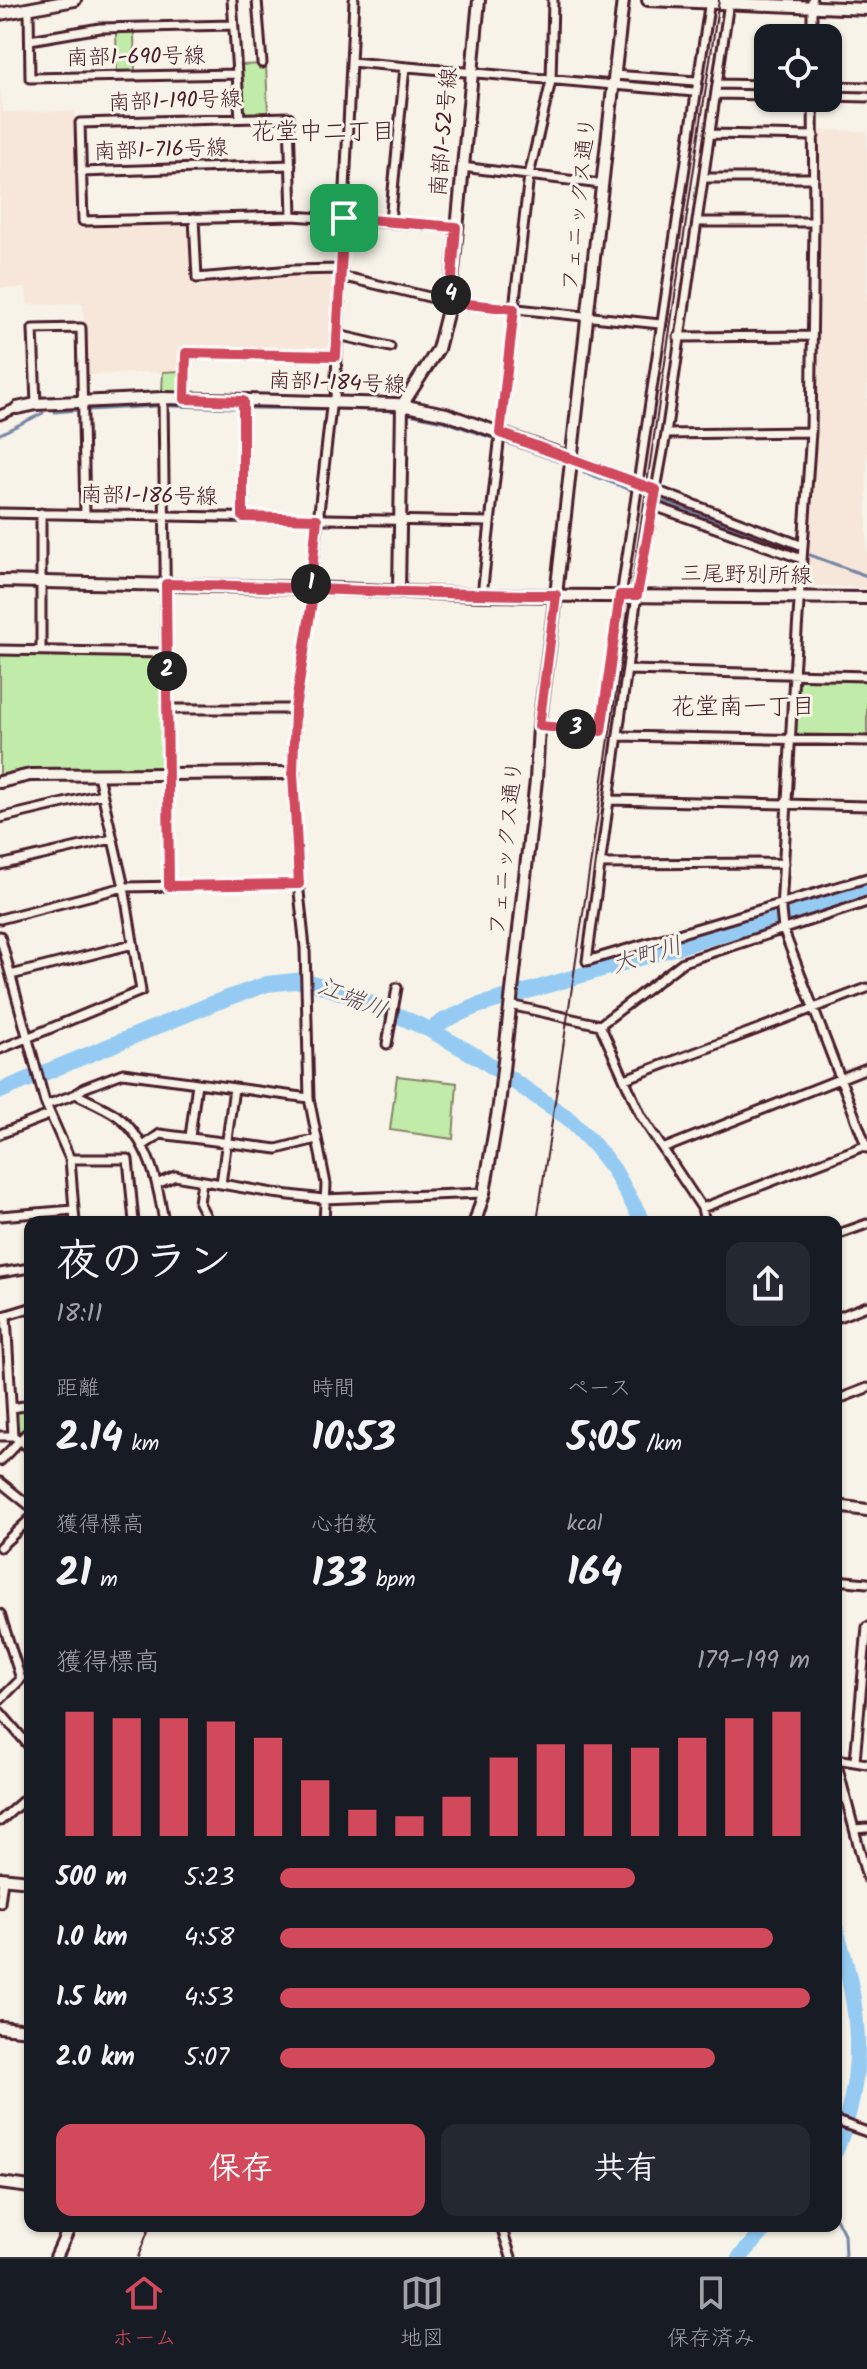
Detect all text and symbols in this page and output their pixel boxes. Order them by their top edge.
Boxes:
map controls [754,24,842,112]
button: locate [754,24,842,112]
street label: 南部1-690号線 [66,39,206,77]
street label: 南部1-52号線 [422,66,468,198]
street label: 南部1-190号線 [108,82,242,122]
district label: 花堂中二丁目 [251,113,395,152]
street label: フェニックス通り [553,115,607,293]
street label: 南部1-716号線 [93,131,229,171]
pin [310,184,378,252]
icon: arrive [322,196,366,240]
pin: 4 [431,275,471,315]
text: 4 [445,277,457,312]
street label: 南部1-184号線 [268,364,406,404]
street label: 南部1-186号線 [80,478,218,516]
street label: 三尾野別所線 [680,557,812,595]
pin: 1 [291,564,331,604]
text: 1 [308,566,314,601]
pin: 2 [147,651,187,691]
text: 2 [161,653,173,688]
district label: 花堂南一丁目 [671,688,815,727]
pin: 3 [556,709,596,749]
text: 3 [570,711,582,746]
street label: フェニックス通り [480,759,534,937]
water label: 大町川 [607,927,687,985]
water label: 江端川 [311,967,393,1031]
text: 夜のラン [56,1228,232,1298]
button: share [726,1242,810,1326]
text: 18:11 [56,1293,103,1335]
text: 距離 [56,1372,100,1407]
text: 時間 [311,1372,355,1407]
text: ペース [567,1372,631,1407]
text: 2.14 [56,1407,123,1471]
text: 10:53 [311,1407,396,1471]
text: 5:05 [567,1407,638,1471]
text: km [123,1427,159,1462]
text: /km [638,1427,682,1462]
text: kcal [567,1507,602,1542]
text: 獲得標高 [56,1508,144,1543]
text: 心拍数 [311,1508,377,1543]
text: 164 [567,1542,622,1606]
text: 21 [56,1543,91,1607]
text: 133 [311,1543,367,1607]
text: m [91,1563,118,1598]
text: bpm [367,1563,416,1598]
text: 179–199 m [697,1640,810,1682]
text: 獲得標高 [56,1642,160,1684]
text: 500 m [56,1857,127,1899]
text: 5:23 [184,1857,234,1899]
text: 1.0 km [56,1917,127,1959]
text: 4:58 [184,1917,234,1959]
text: 1.5 km [56,1977,127,2019]
text: 4:53 [184,1977,234,2019]
text: 2.0 km [56,2037,135,2079]
text: 5:07 [184,2037,229,2079]
button: 保存 [56,2124,425,2216]
button: 共有 [441,2124,810,2216]
tab: ホーム [112,2271,177,2357]
tab: 地図 [400,2271,444,2357]
tab: 保存済み [667,2271,755,2357]

